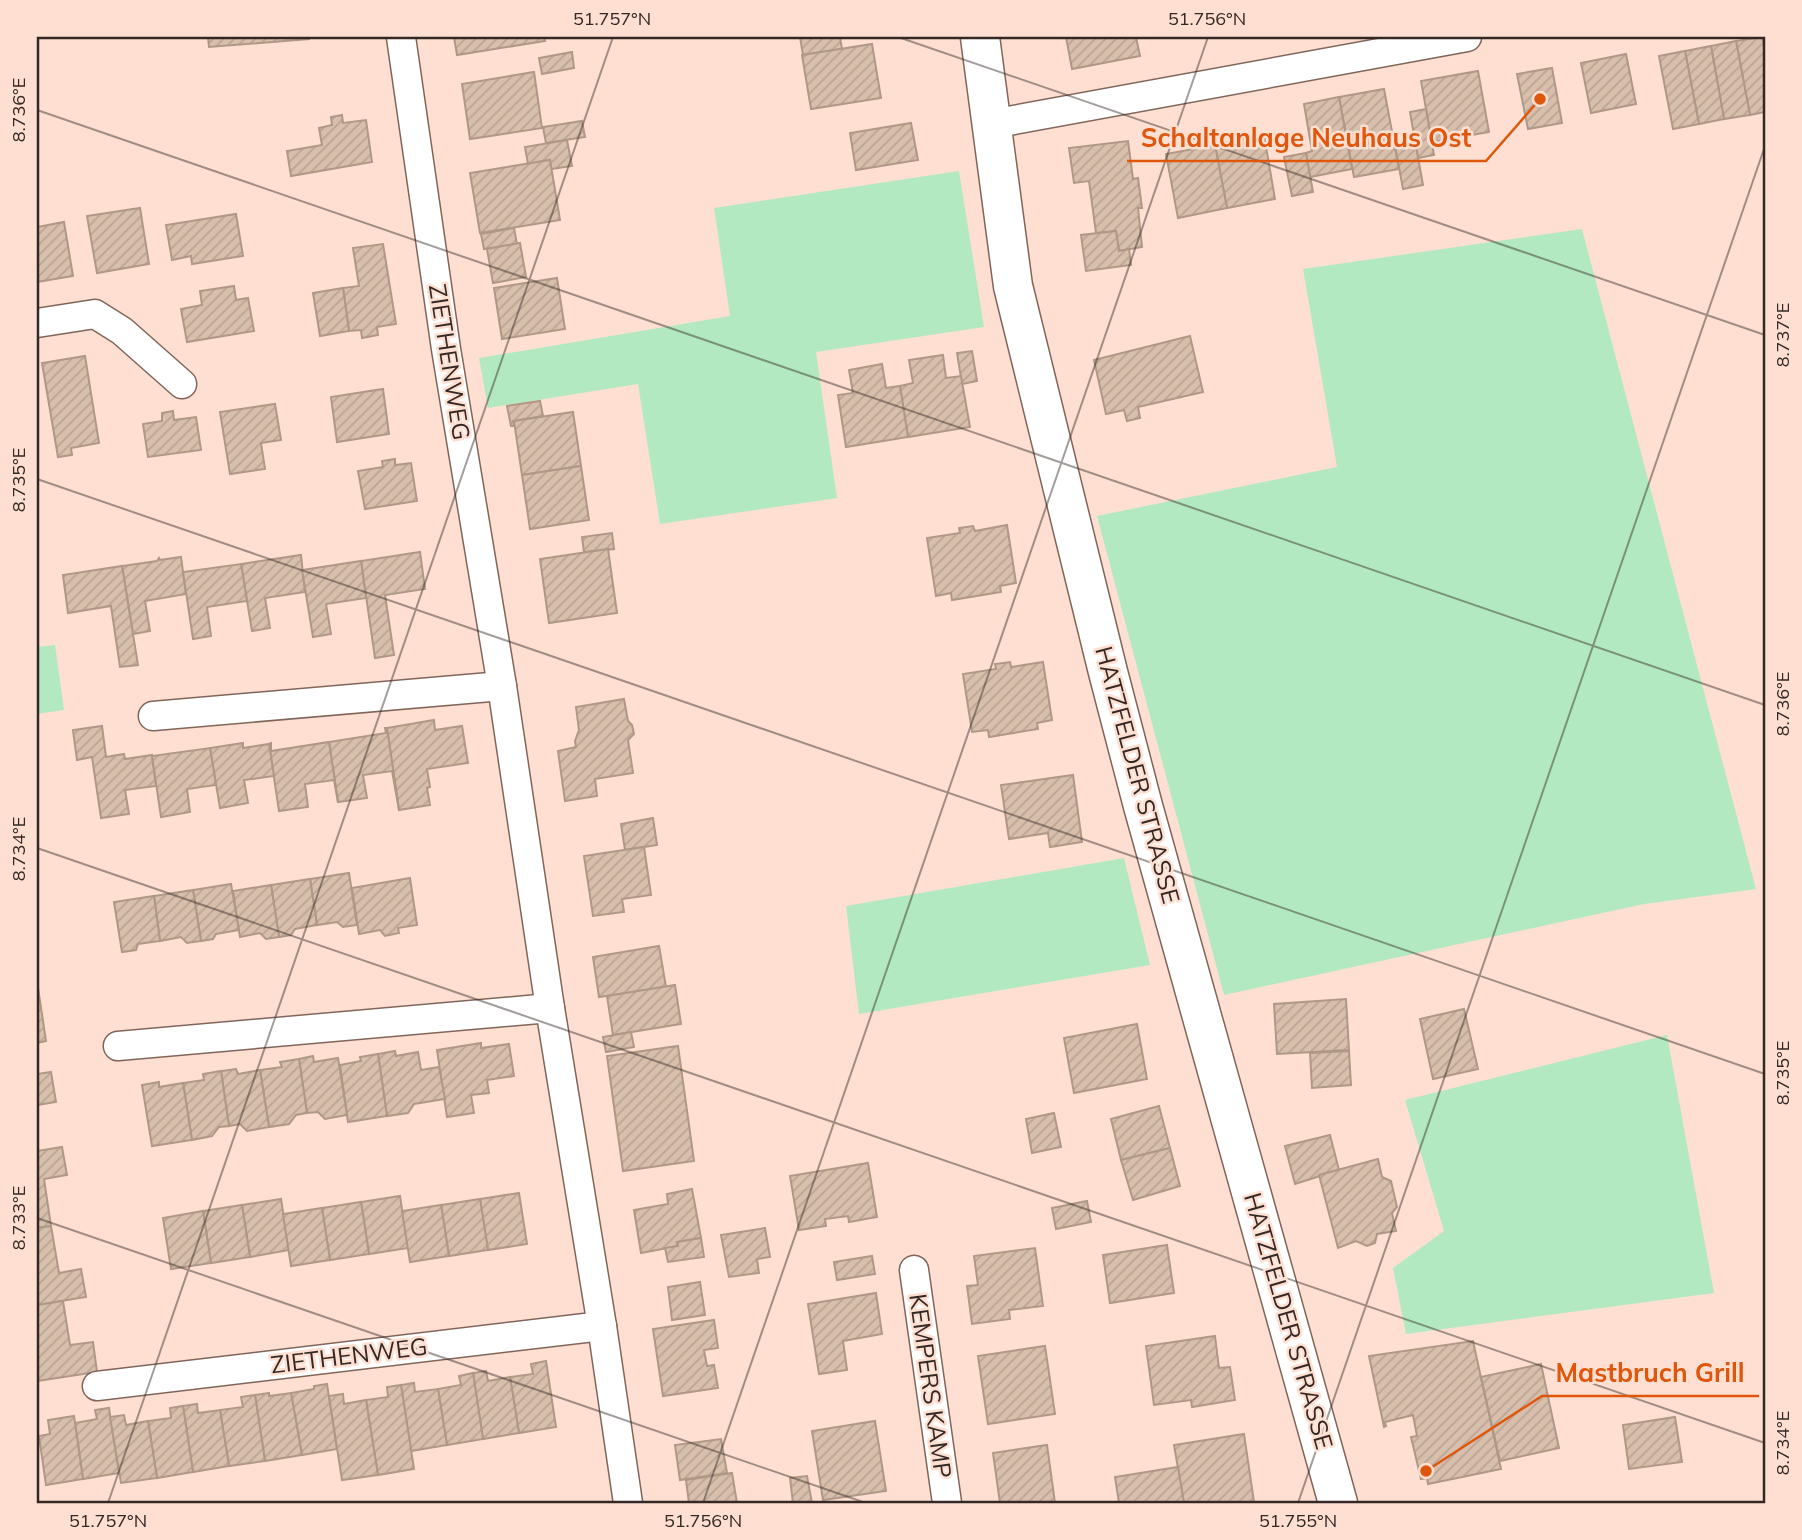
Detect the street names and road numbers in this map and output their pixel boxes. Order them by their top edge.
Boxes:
street label: ZIETHENWEG [423,282,477,442]
street label: HATZFELDER STRASSE [1089,643,1187,907]
street label: HATZFELDER STRASSE [1238,1189,1340,1452]
street label: KEMPERS KAMP [903,1292,959,1480]
street label: ZIETHENWEG [269,1331,429,1379]

